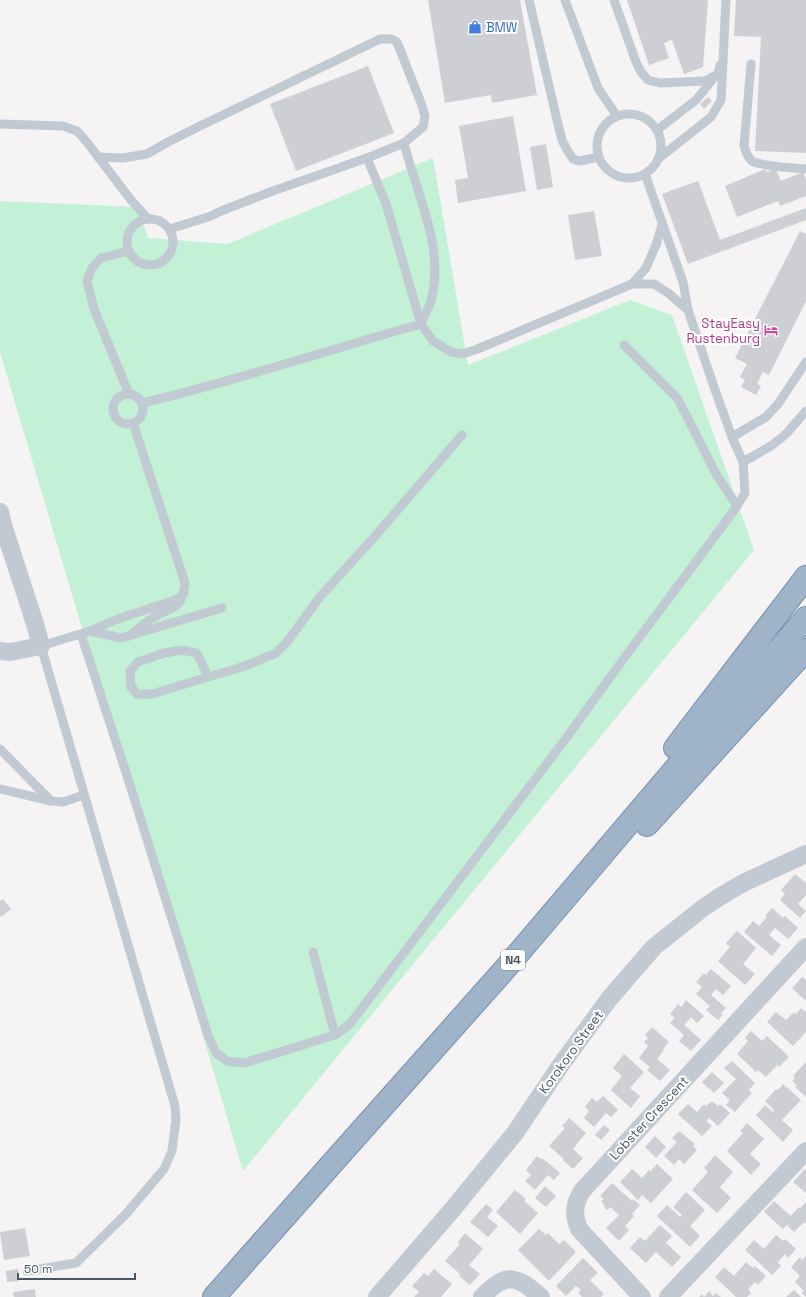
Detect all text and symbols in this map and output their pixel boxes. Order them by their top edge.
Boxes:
shop icon: BMW [467,19,483,35]
place label: BMW [486,19,517,36]
place label: StayEasy Rustenburg [686,315,760,347]
hotel icon: StayEasy Rustenburg [763,322,779,338]
road number: N4 [501,950,525,970]
street label: Korokoro Street [535,1007,607,1097]
street label: Lobster Crescent [606,1072,692,1164]
scale bar [18,1255,135,1281]
text: 50 m [24,1261,52,1277]

